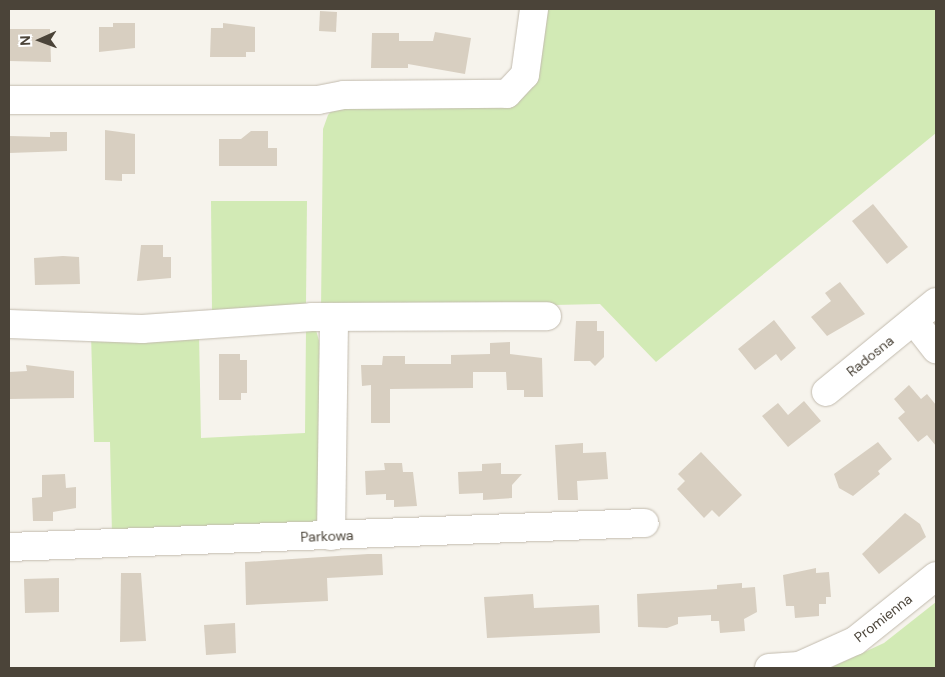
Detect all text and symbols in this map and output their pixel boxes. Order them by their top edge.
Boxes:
north arrow [15,15,65,65]
text: N [16,35,34,46]
street label: Radosna [843,332,897,380]
street label: Parkowa [300,527,354,545]
street label: Promienna [851,590,915,646]

